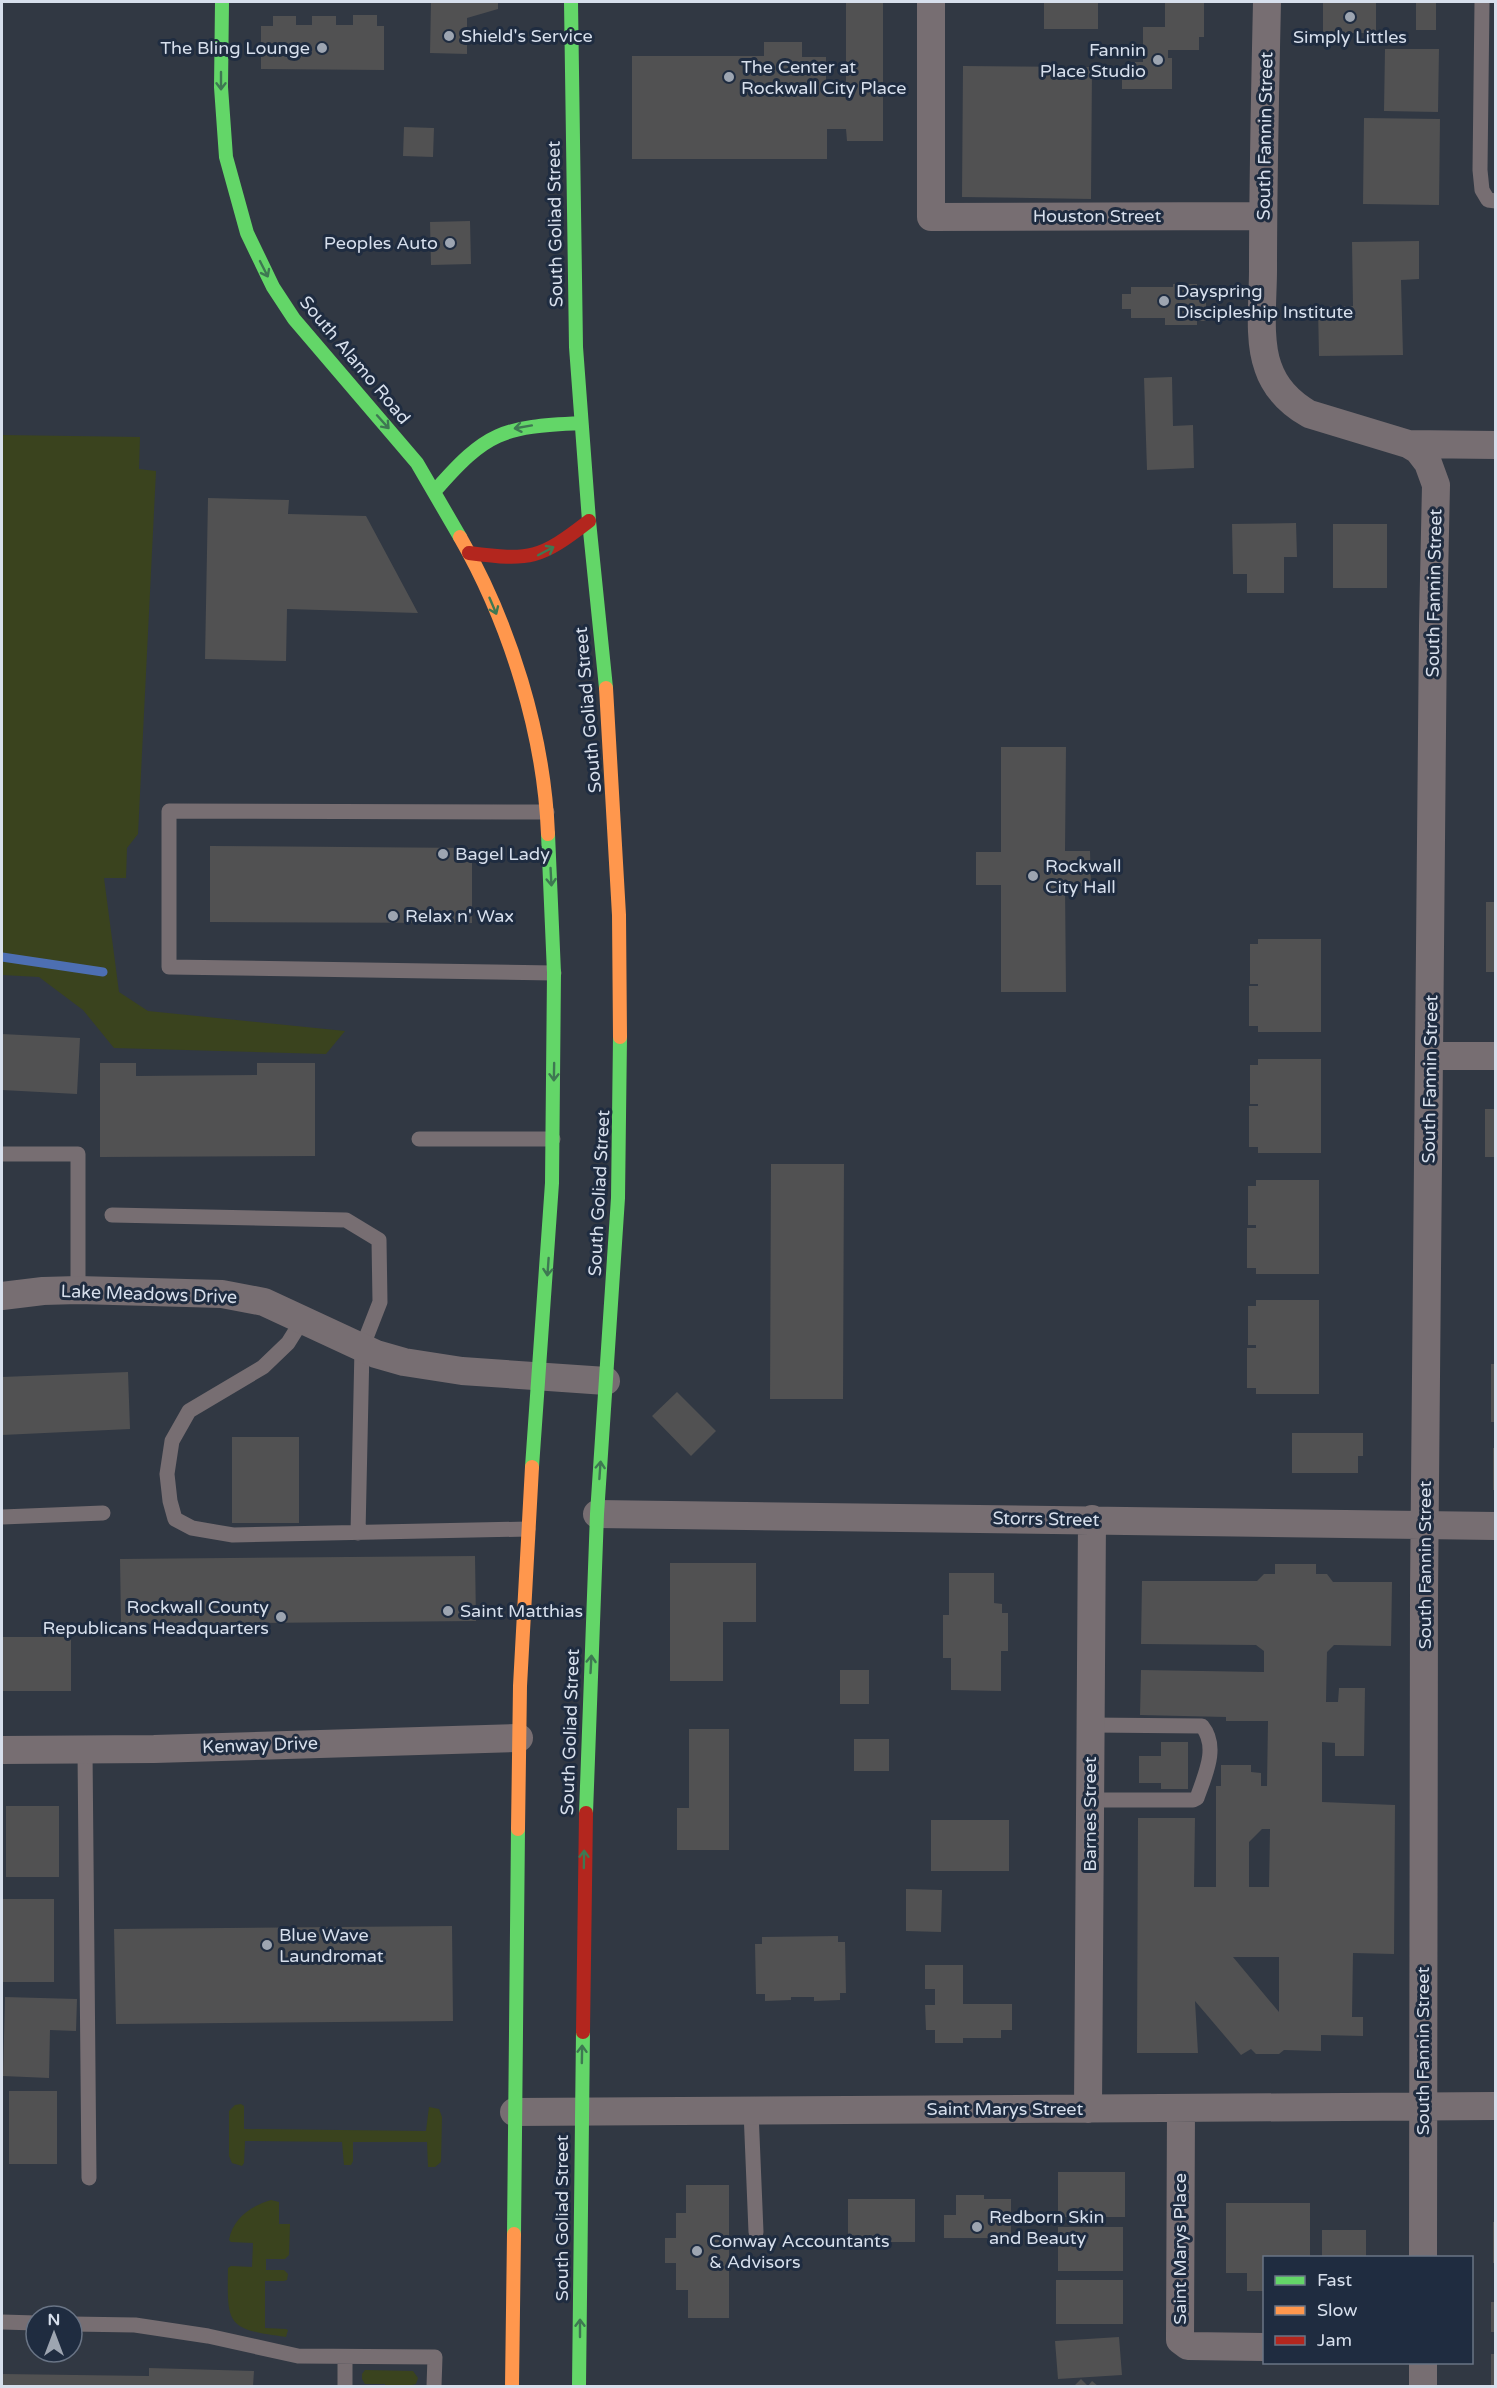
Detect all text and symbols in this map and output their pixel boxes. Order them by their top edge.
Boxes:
marker: Simply Littles [1343,10,1357,24]
place label: Shield's Service [461,25,593,47]
place label: Simply Littles [1293,26,1407,48]
marker: Shield's Service [442,29,456,43]
place label: The Bling Lounge [160,37,310,59]
place label: Fannin Place Studio [1040,39,1146,82]
marker: The Bling Lounge [315,41,329,55]
street label: South Fannin Street [1253,51,1277,221]
marker: Fannin Place Studio [1151,53,1165,67]
place label: The Center at Rockwall City Place [741,56,907,99]
one-way arrow [215,70,227,90]
marker: The Center at Rockwall City Place [722,70,736,84]
street label: South Goliad Street [543,140,567,308]
street label: Houston Street [1033,205,1161,227]
place label: Peoples Auto [324,232,438,254]
marker: Peoples Auto [443,236,457,250]
one-way arrow [259,260,271,278]
place label: Dayspring Discipleship Institute [1176,280,1353,323]
street label: South Alamo Road [295,291,415,429]
marker: Dayspring Discipleship Institute [1157,294,1171,308]
one-way arrow [376,414,390,429]
one-way arrow [513,422,533,433]
street label: South Fannin Street [1422,508,1446,678]
one-way arrow [537,545,555,556]
one-way arrow [488,596,499,615]
street label: South Goliad Street [570,626,606,794]
place label: Bagel Lady [455,843,550,865]
marker: Bagel Lady [436,847,450,861]
place label: Rockwall City Hall [1045,855,1121,898]
one-way arrow [546,867,557,887]
marker: Rockwall City Hall [1026,869,1040,883]
place label: Relax n' Wax [405,905,514,927]
marker: Relax n' Wax [386,909,400,923]
street label: South Fannin Street [1418,994,1442,1164]
one-way arrow [548,1062,560,1082]
street label: South Goliad Street [584,1109,614,1277]
one-way arrow [542,1257,553,1276]
street label: Lake Meadows Drive [60,1280,238,1308]
one-way arrow [595,1460,606,1480]
street label: South Fannin Street [1414,1481,1436,1649]
street label: Storrs Street [992,1507,1100,1531]
place label: Rockwall County Republicans Headquarters [43,1596,269,1639]
place label: Saint Matthias [460,1600,583,1622]
marker: Saint Matthias [441,1604,455,1618]
marker: Rockwall County Republicans Headquarters [274,1610,288,1624]
street label: South Goliad Street [556,1648,584,1816]
one-way arrow [585,1655,596,1675]
street label: Kenway Drive [202,1732,318,1758]
street label: Barnes Street [1079,1756,1101,1872]
one-way arrow [578,1850,590,1870]
place label: Blue Wave Laundromat [279,1924,384,1967]
marker: Blue Wave Laundromat [260,1938,274,1952]
street label: South Fannin Street [1412,1967,1434,2135]
one-way arrow [576,2045,588,2065]
street label: Saint Marys Street [927,2098,1084,2120]
street label: South Goliad Street [551,2135,573,2301]
street label: Saint Marys Place [1169,2173,1191,2325]
place label: Redborn Skin and Beauty [989,2206,1104,2249]
marker: Redborn Skin and Beauty [970,2220,984,2234]
place label: Conway Accountants & Advisors [709,2230,890,2273]
marker: Conway Accountants & Advisors [690,2244,704,2258]
legend [1263,2256,1473,2364]
text: Fast [1317,2269,1352,2291]
text: Slow [1317,2299,1358,2321]
north arrow [24,2304,84,2364]
text: N [48,2310,60,2330]
one-way arrow [574,2319,585,2339]
text: Jam [1317,2329,1352,2351]

